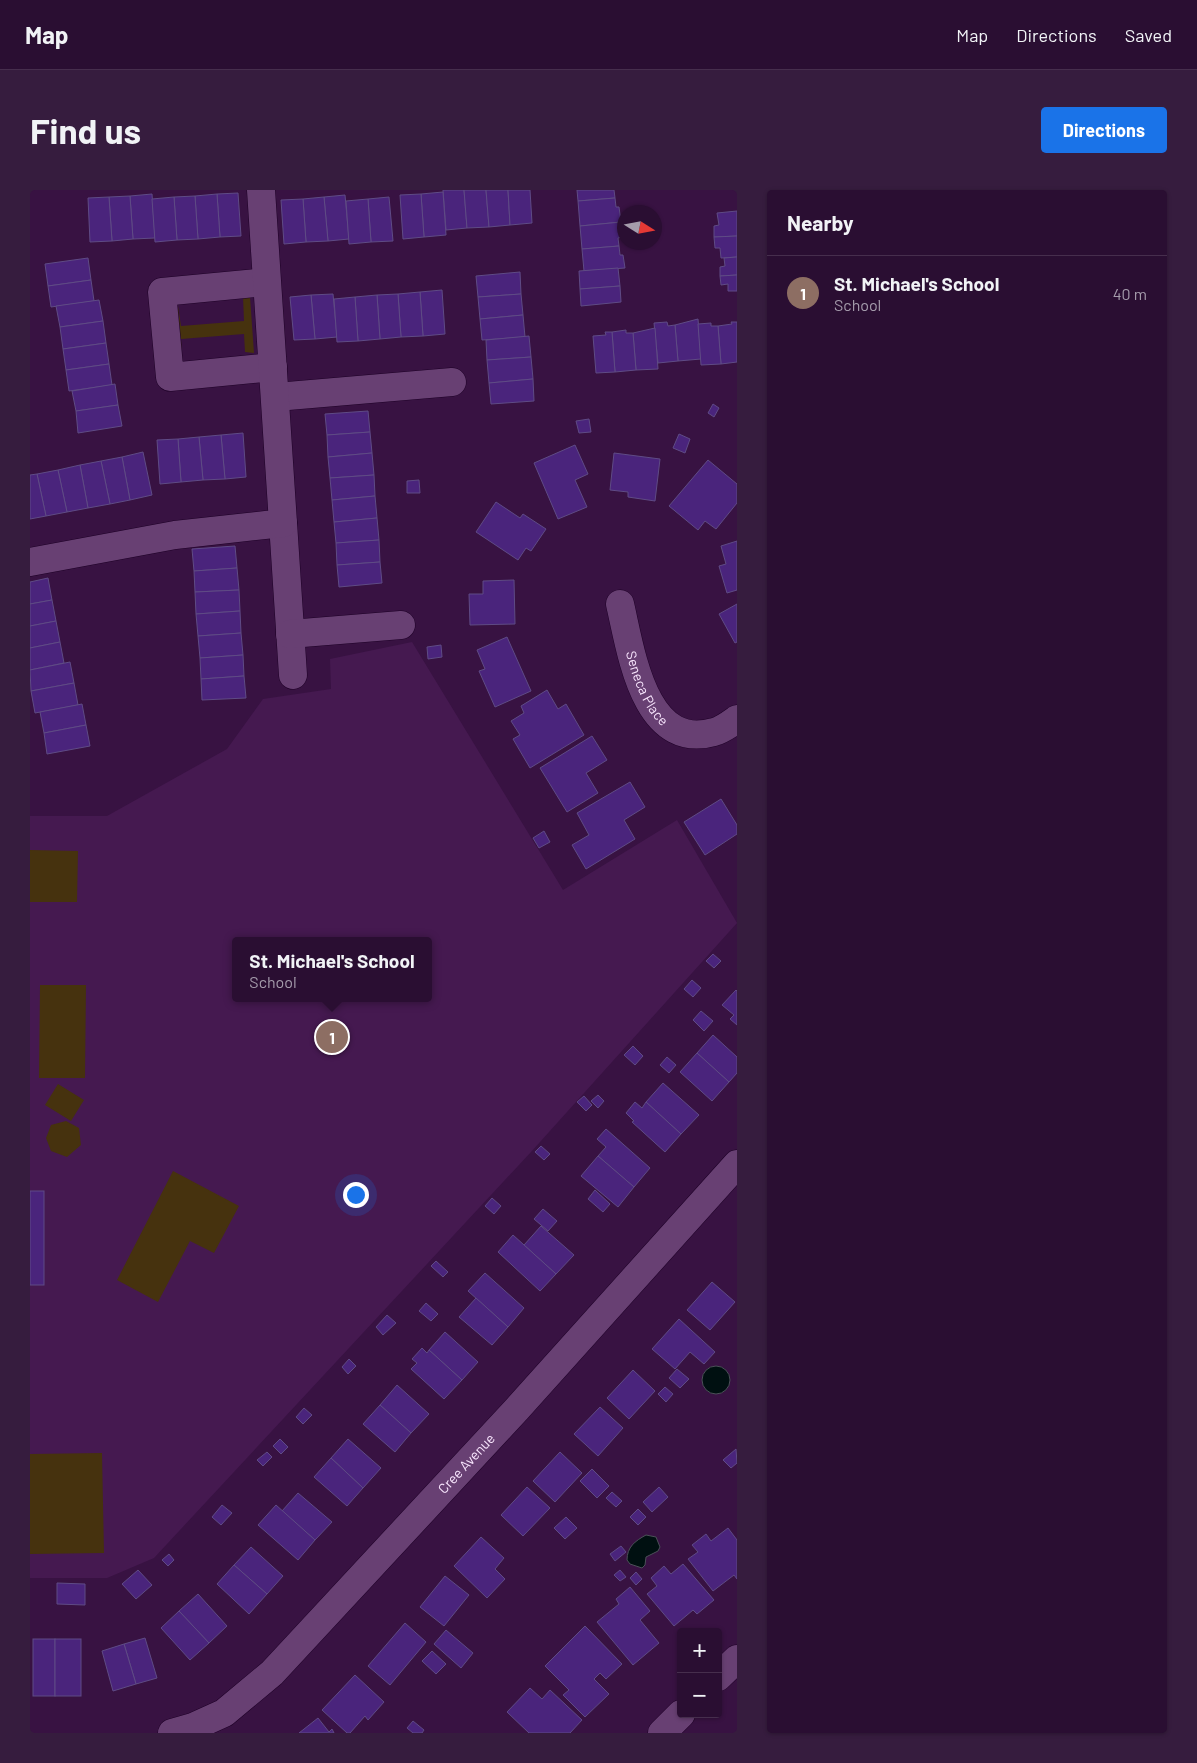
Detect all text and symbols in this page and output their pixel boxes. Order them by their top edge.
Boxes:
text: Map [25,20,68,49]
text: Map [956,24,988,46]
text: Directions [1016,24,1097,46]
text: Saved [1125,24,1172,46]
button: Directions [1041,107,1167,153]
text: Find us [30,109,141,151]
north arrow [617,205,662,250]
text: Nearby [787,210,853,235]
text: St. Michael's School [834,272,999,295]
text: 1 [800,284,806,303]
text: 40 m [1113,284,1147,303]
text: School [834,295,881,314]
street label: Seneca Place [623,649,672,729]
popup [232,937,432,1002]
text: St. Michael's School [249,949,415,972]
text: School [249,972,297,991]
pin: 1 [316,1018,348,1056]
your location [343,1182,369,1208]
street label: Cree Avenue [434,1430,498,1497]
map controls [677,1628,722,1718]
button: + [677,1628,722,1673]
button: − [677,1673,722,1718]

